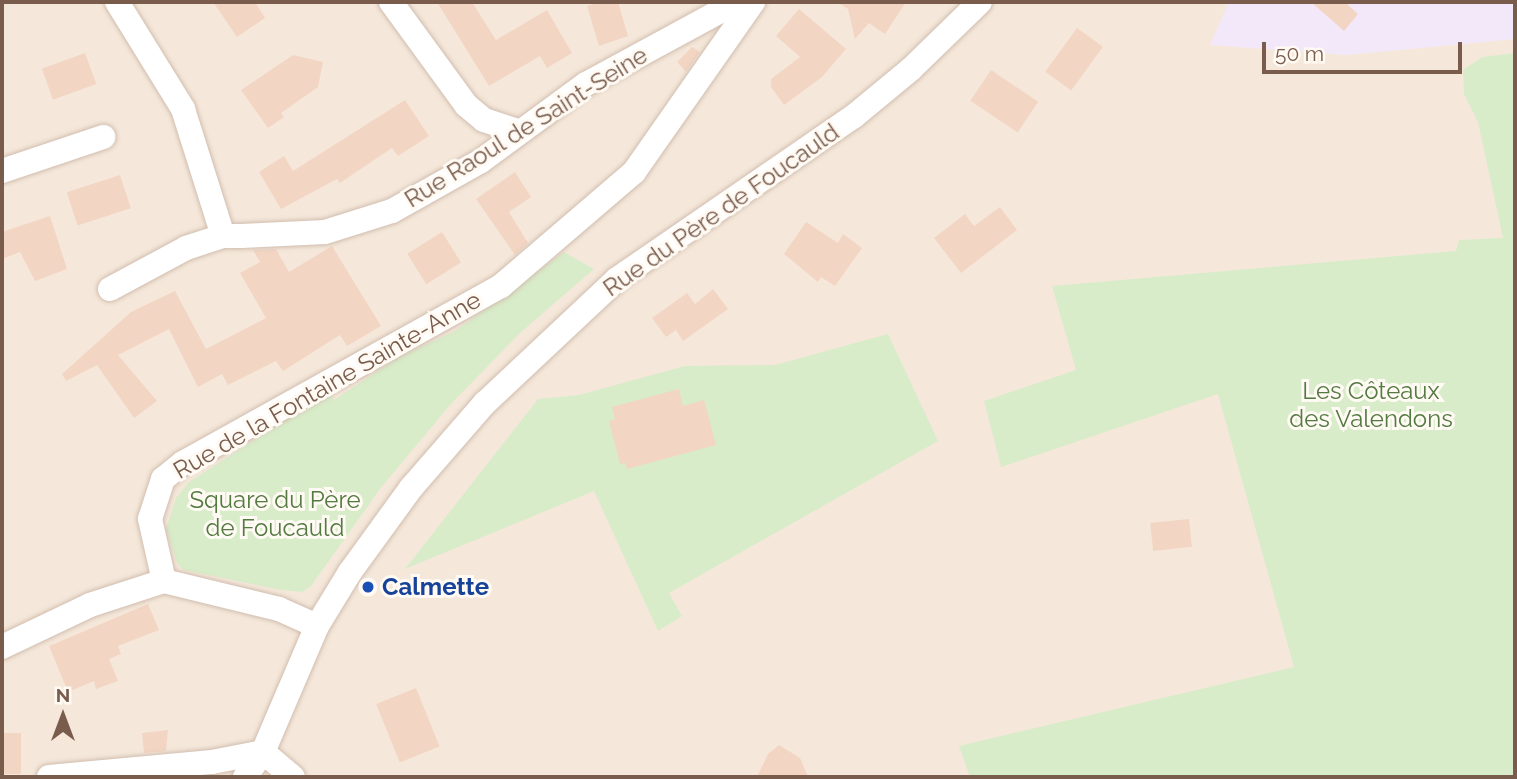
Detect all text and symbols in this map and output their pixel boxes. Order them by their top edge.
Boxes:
scale bar [1265,28,1464,72]
street label: Rue Raoul de Saint-Seine [399,40,653,214]
text: 50 m [1275,41,1324,66]
street label: Rue du Père de Foucauld [598,118,844,302]
street label: Rue de la Fontaine Sainte-Anne [168,285,486,485]
park label: Les Côteaux des Valendons [1289,377,1453,433]
park label: Square du Père de Foucauld [189,486,361,542]
place label: Calmette [382,573,489,601]
marker: Calmette [360,579,376,595]
north arrow [28,681,98,751]
text: N [56,684,70,706]

